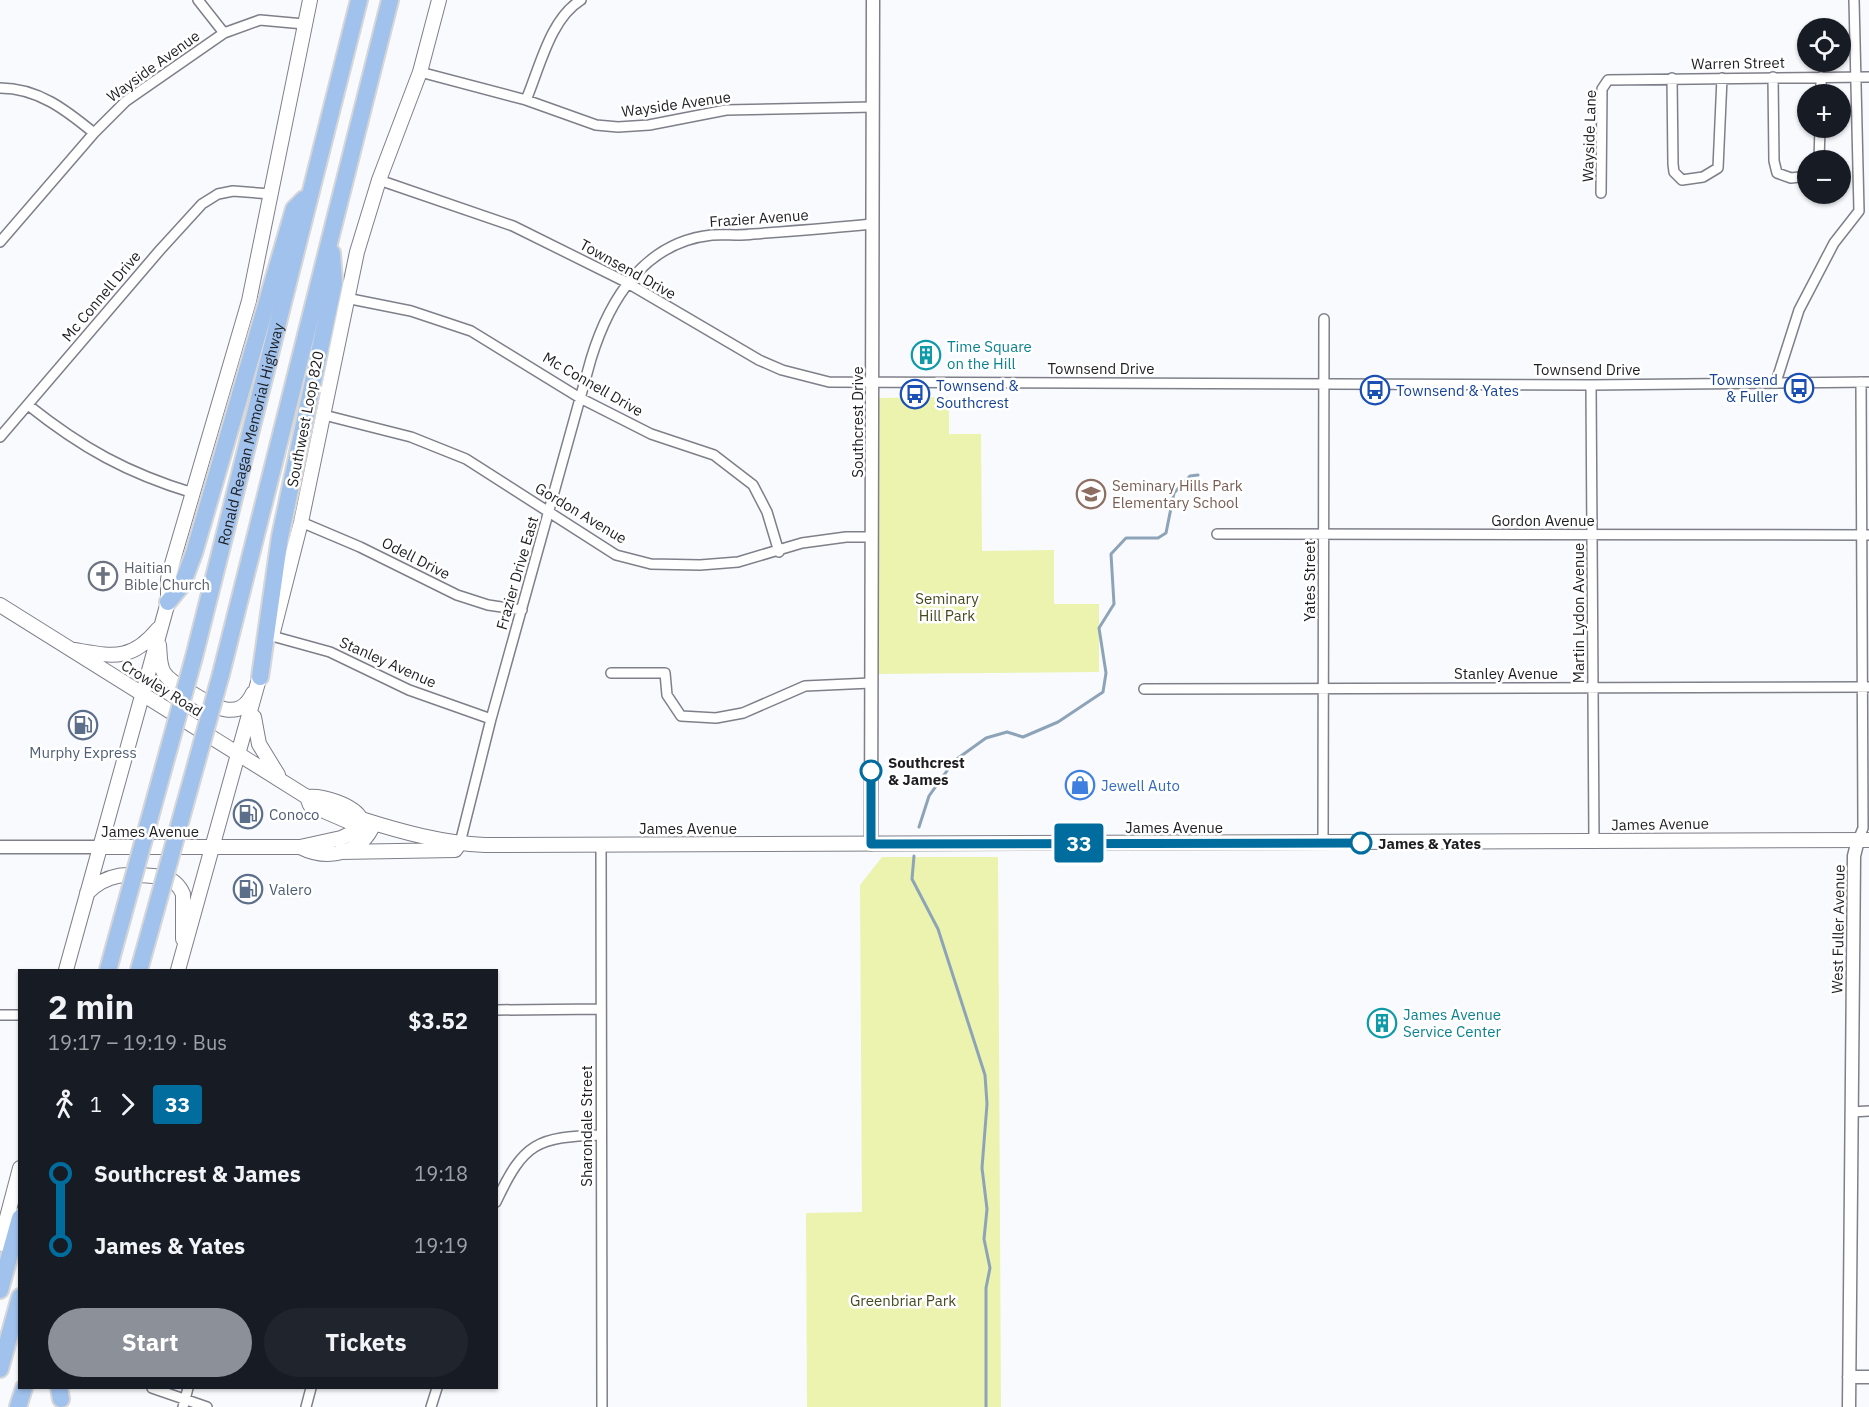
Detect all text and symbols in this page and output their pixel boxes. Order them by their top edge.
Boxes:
map controls [1797,18,1851,204]
button: locate [1797,18,1851,72]
street label: Wayside Avenue [103,26,203,106]
street label: Warren Street [1691,53,1785,73]
button: + [1797,84,1851,138]
street label: Wayside Avenue [620,87,732,121]
street label: Wayside Lane [1578,90,1600,182]
button: − [1797,150,1851,204]
street label: Frazier Avenue [709,205,809,231]
street label: Townsend Drive [577,235,679,303]
street label: Mc Connell Drive [58,247,144,345]
street label: Ronald Reagan Memorial Highway [213,320,287,547]
place label: Time Square on the Hill [947,337,1032,373]
building icon: Time Square on the Hill [910,339,942,371]
street label: Mc Connell Drive [539,348,647,420]
street label: Southwest Loop 820 [282,349,328,489]
street label: Townsend Drive [1047,359,1155,378]
street label: Townsend Drive [1533,360,1641,379]
street label: Southcrest Drive [848,366,867,478]
place label: Townsend & Fuller [1709,370,1778,406]
bus stop icon: Townsend & Fuller [1783,372,1815,404]
bus stop icon: Townsend & Yates [1359,374,1391,406]
place label: Townsend & Southcrest [936,376,1019,412]
bus stop icon: Townsend & Southcrest [899,378,931,410]
place label: Townsend & Yates [1396,381,1519,400]
place label: Seminary Hills Park Elementary School [1112,476,1243,512]
street label: Gordon Avenue [532,478,630,548]
school or university icon: Seminary Hills Park Elementary School [1075,478,1107,510]
street label: Gordon Avenue [1491,511,1595,530]
street label: Frazier Drive East [492,514,542,632]
street label: Odell Drive [379,533,453,583]
street label: Yates Street [1300,540,1319,622]
street label: Martin Lydon Avenue [1569,543,1588,683]
place label: Haitian Bible Church [124,558,210,594]
church icon: Haitian Bible Church [87,560,119,592]
park label: Seminary Hill Park [915,589,979,625]
street label: Stanley Avenue [337,632,439,692]
street label: Crowley Road [118,655,206,721]
street label: Stanley Avenue [1454,664,1558,683]
fuel station icon: Murphy Express [67,709,99,741]
place label: Murphy Express [29,743,137,762]
place label: Southcrest & James [888,753,965,789]
marker: Southcrest & James [860,760,882,782]
shop icon: Jewell Auto [1064,769,1096,801]
place label: Jewell Auto [1101,776,1180,795]
fuel station icon: Conoco [232,798,264,830]
place label: Conoco [269,805,320,824]
street label: James Avenue [1611,814,1709,834]
street label: James Avenue [1125,818,1223,837]
street label: James Avenue [639,819,737,838]
street label: James Avenue [101,822,199,841]
line badge: 33 [1052,824,1106,862]
text: 33 [1066,829,1092,857]
marker: James & Yates [1350,832,1372,854]
place label: James & Yates [1378,834,1482,853]
street label: West Fuller Avenue [1827,864,1849,994]
fuel station icon: Valero [232,873,264,905]
place label: Valero [269,880,312,899]
text: 2 min [48,985,134,1028]
place label: James Avenue Service Center [1403,1005,1501,1041]
text: $3.52 [408,1006,468,1035]
building icon: James Avenue Service Center [1366,1007,1398,1039]
text: 19:17 – 19:19 · Bus [48,1029,227,1056]
street label: Sharondale Street [577,1065,596,1187]
icon: walk [48,1088,81,1121]
icon: forward [111,1088,144,1121]
text: 33 [165,1090,190,1118]
text: 1 [90,1091,102,1118]
text: Southcrest & James [94,1159,301,1188]
text: 19:18 [414,1160,468,1187]
text: James & Yates [94,1231,245,1260]
text: 19:19 [414,1232,468,1259]
park label: Greenbriar Park [850,1291,956,1310]
button: Start [48,1308,252,1377]
button: Tickets [264,1308,468,1377]

